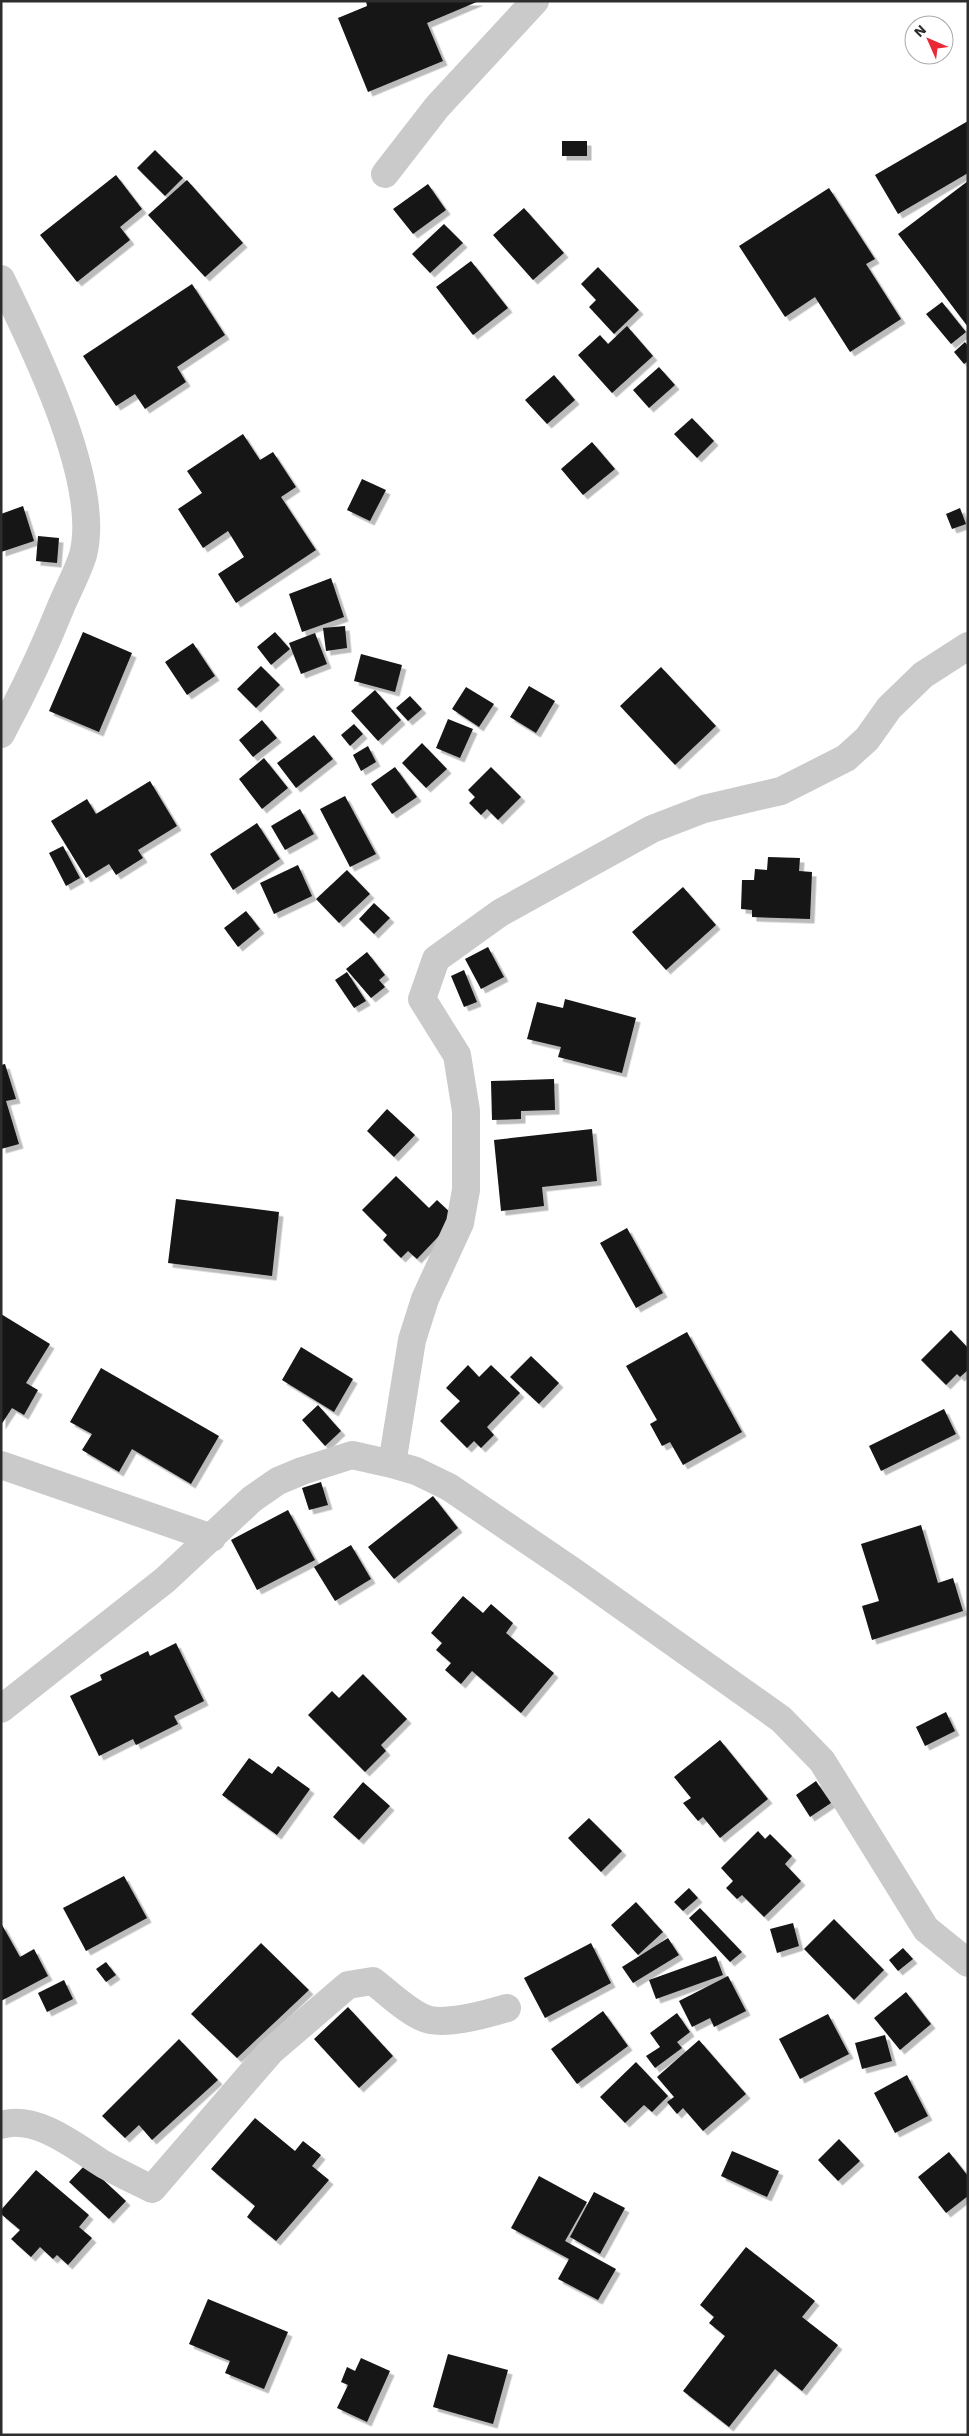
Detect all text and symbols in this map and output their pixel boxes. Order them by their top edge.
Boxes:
north arrow [904,15,954,65]
text: N [910,21,929,40]

